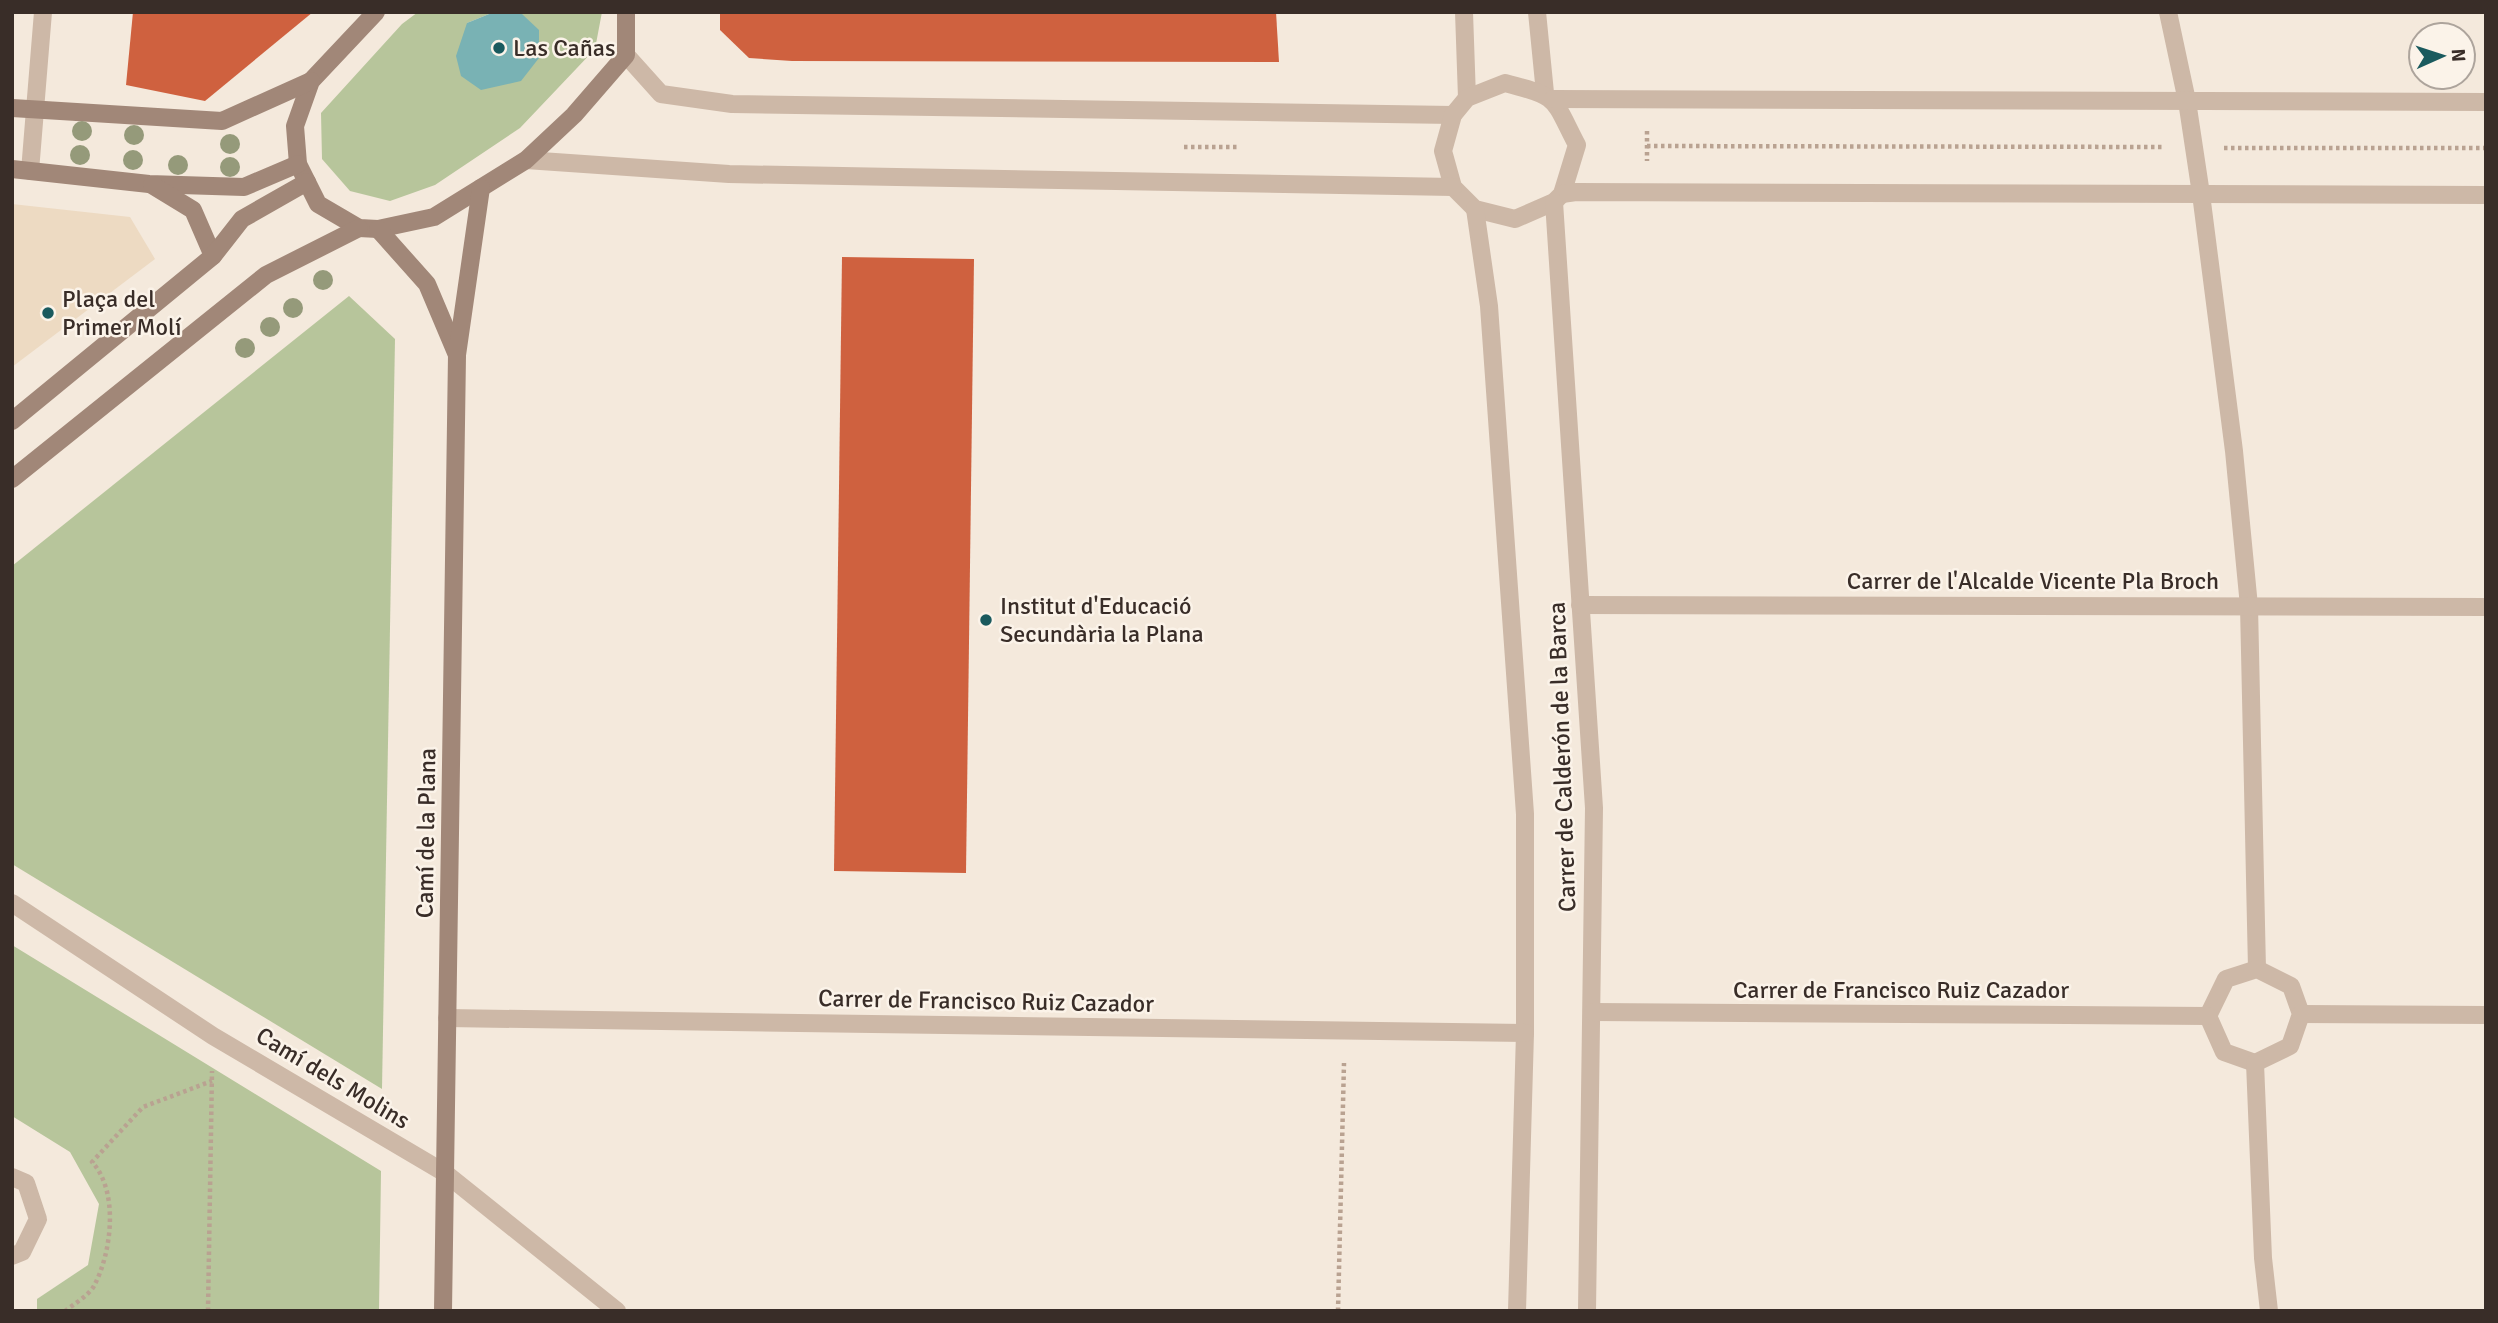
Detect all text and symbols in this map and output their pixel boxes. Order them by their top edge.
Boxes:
north arrow [2407,21,2477,91]
place label: Las Cañas [513,33,616,63]
marker: Las Cañas [491,40,507,56]
text: N [2446,48,2470,62]
place label: Plaça del Primer Molí [62,284,182,342]
marker: Plaça del Primer Molí [40,305,56,321]
street label: Carrer de l'Alcalde Vicente Pla Broch [1847,566,2219,596]
place label: Institut d'Educació Secundària la Plana [1000,591,1204,649]
street label: Carrer de Calderón de la Barca [1542,601,1582,913]
marker: Institut d'Educació Secundària la Plana [978,612,994,628]
street label: Camí de la Plana [410,748,442,918]
street label: Carrer de Francisco Ruiz Cazador [1733,975,2069,1005]
street label: Carrer de Francisco Ruiz Cazador [818,983,1154,1019]
street label: Camí dels Molins [251,1020,415,1136]

